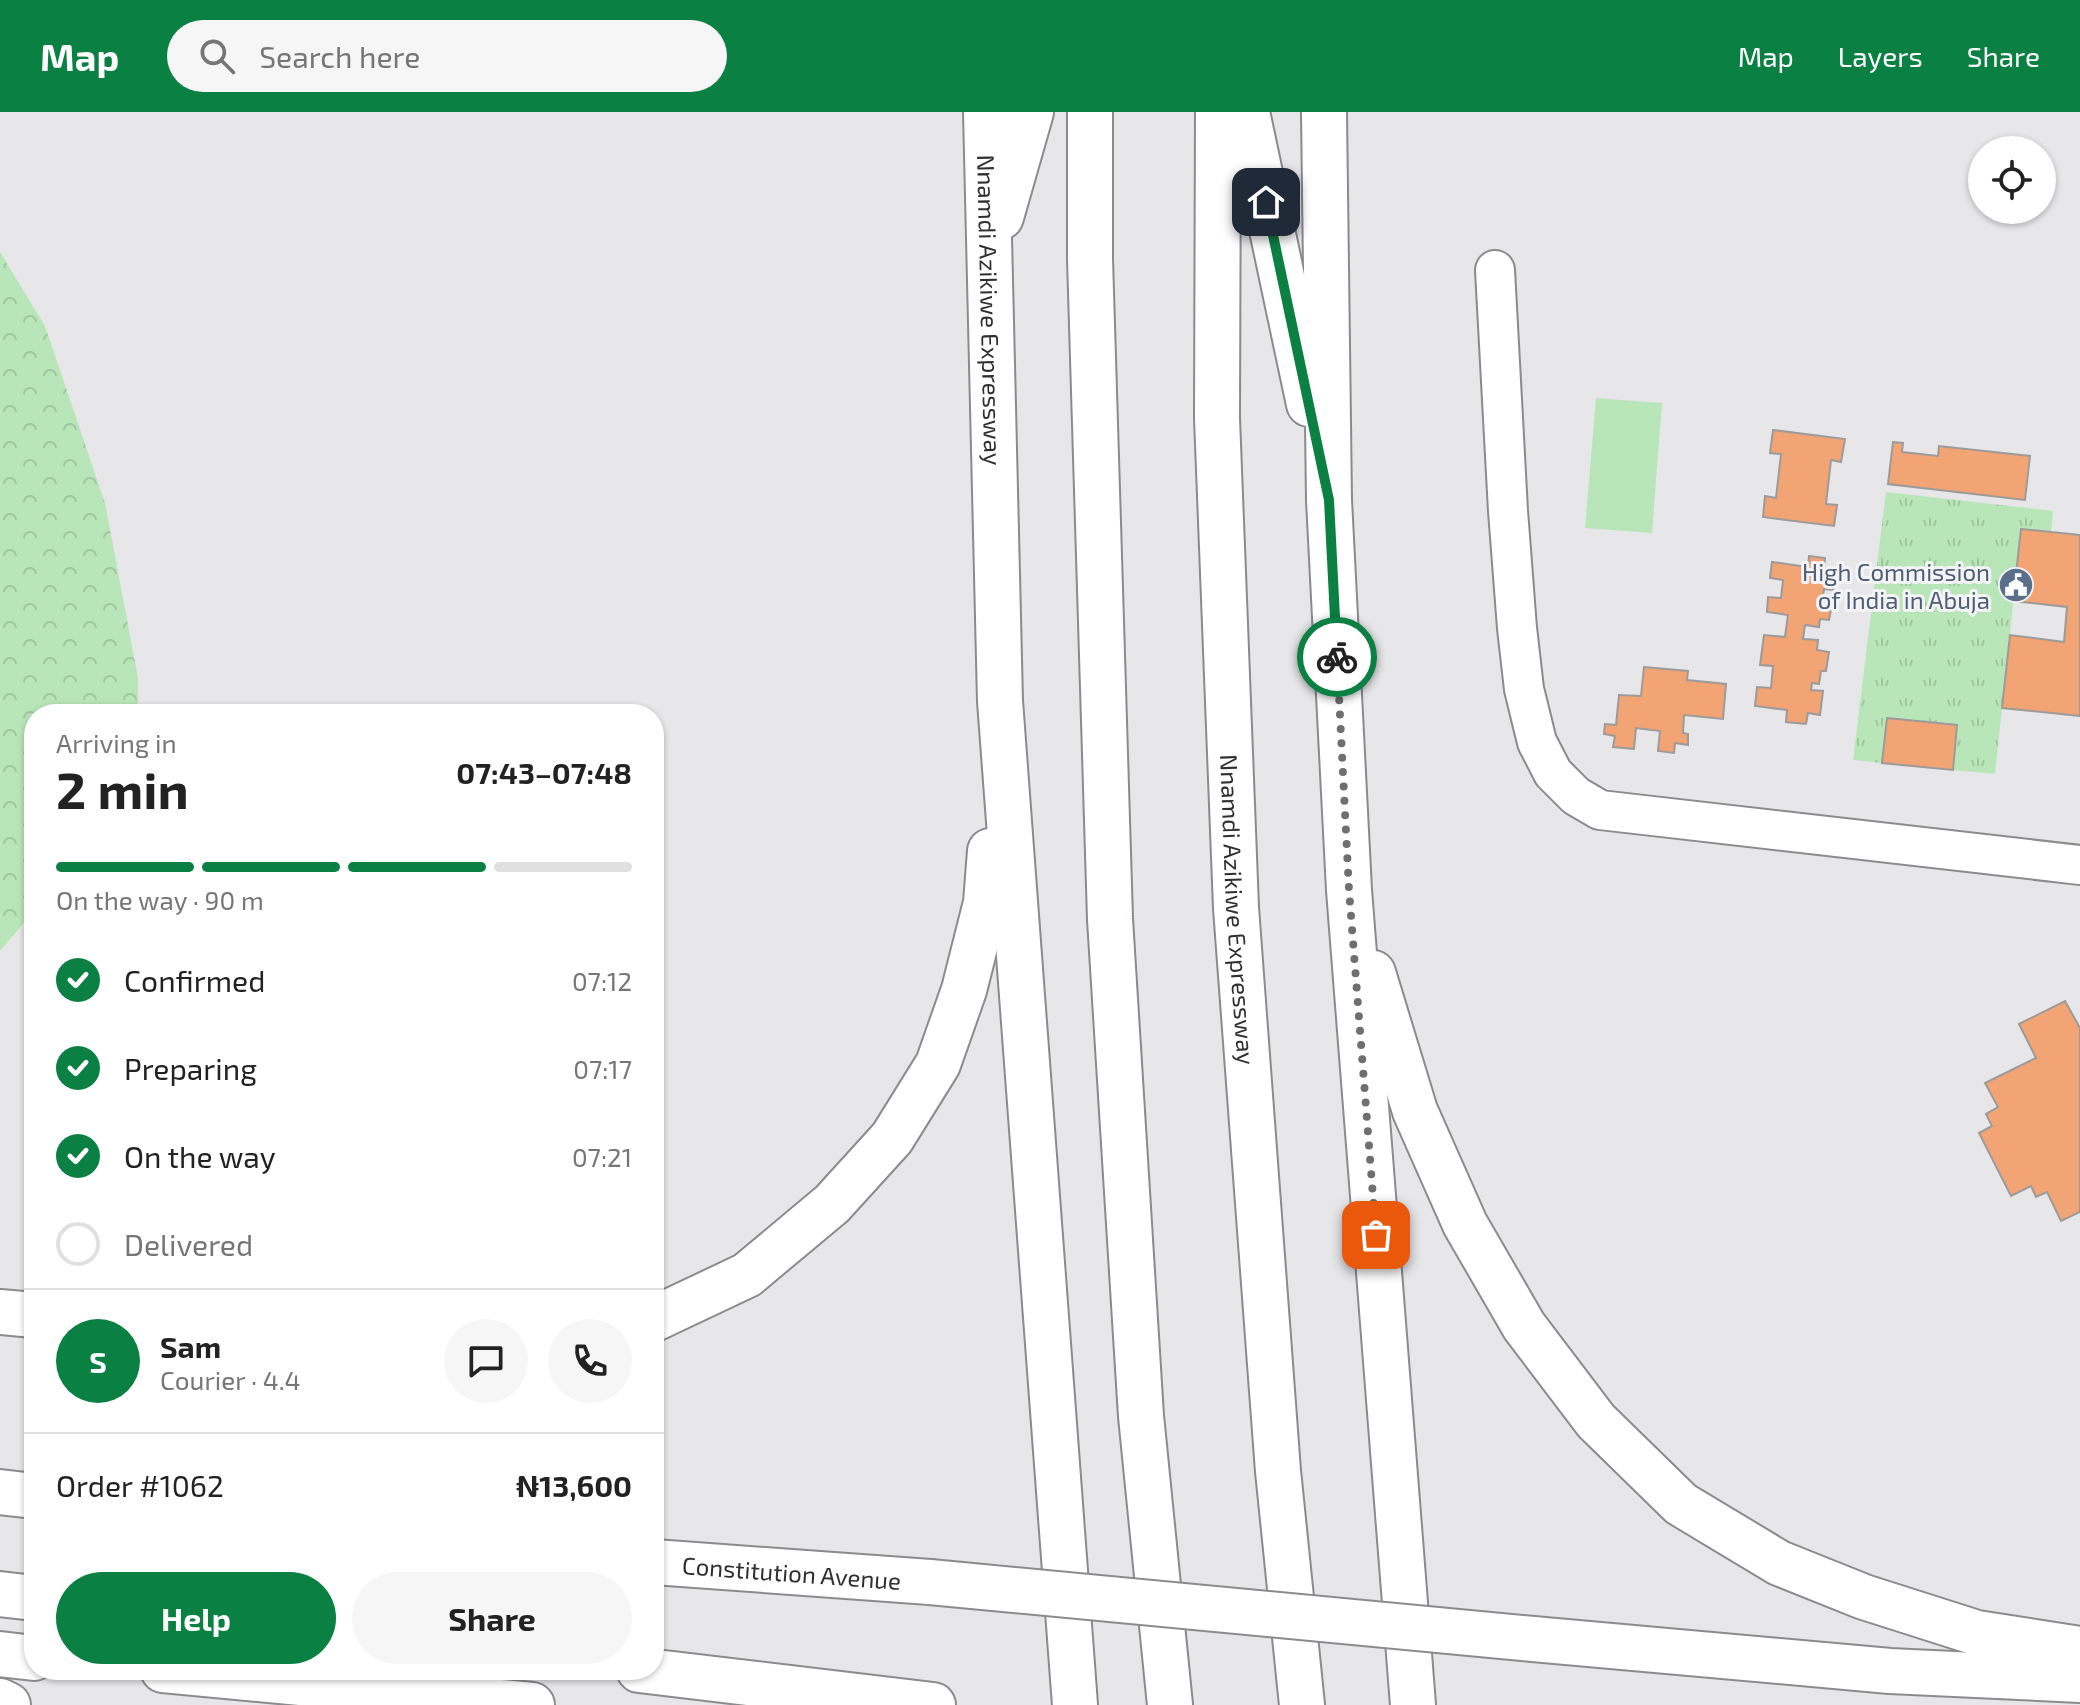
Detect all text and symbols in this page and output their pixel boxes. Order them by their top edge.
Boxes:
search box [167,20,727,92]
text: Map [40,33,119,79]
icon: search [195,34,239,78]
text: Search here [259,38,420,74]
text: Map [1738,39,1794,73]
text: Layers [1838,39,1923,73]
text: Share [1967,39,2040,73]
map controls [1968,136,2056,224]
button: locate [1968,136,2056,224]
street label: Nnamdi Azikiwe Expressway [973,154,1009,466]
pin [1232,168,1300,236]
icon: home [1244,180,1288,224]
place label: High Commission of India in Abuja [1802,557,1990,614]
public building icon: High Commission of India in Abuja [1997,566,2035,604]
courier [1297,617,1377,697]
icon: bike [1315,635,1359,679]
text: Arriving in [56,727,177,758]
text: 07:43–07:48 [456,754,632,790]
street label: Nnamdi Azikiwe Expressway [1216,754,1262,1066]
text: 2 min [56,757,189,819]
text: On the way · 90 m [56,884,264,915]
icon: check [56,958,100,1002]
text: Confirmed [124,962,265,998]
text: 07:12 [572,965,632,996]
icon: check [56,1046,100,1090]
text: Preparing [124,1050,257,1086]
text: 07:17 [573,1053,632,1084]
icon: check [56,1134,100,1178]
text: On the way [124,1138,276,1174]
text: 07:21 [572,1141,632,1172]
pin [1342,1201,1410,1269]
icon: bag [1354,1213,1398,1257]
text: Delivered [124,1226,253,1262]
button: chat [444,1319,528,1403]
button: phone [548,1319,632,1403]
text: Sam [160,1328,221,1364]
text: S [89,1343,107,1379]
text: Courier · 4.4 [160,1364,301,1395]
text: Order #1062 [56,1467,224,1503]
text: ₦13,600 [516,1467,632,1503]
street label: Constitution Avenue [681,1550,902,1594]
button: Help [56,1572,336,1664]
button: Share [352,1572,632,1664]

